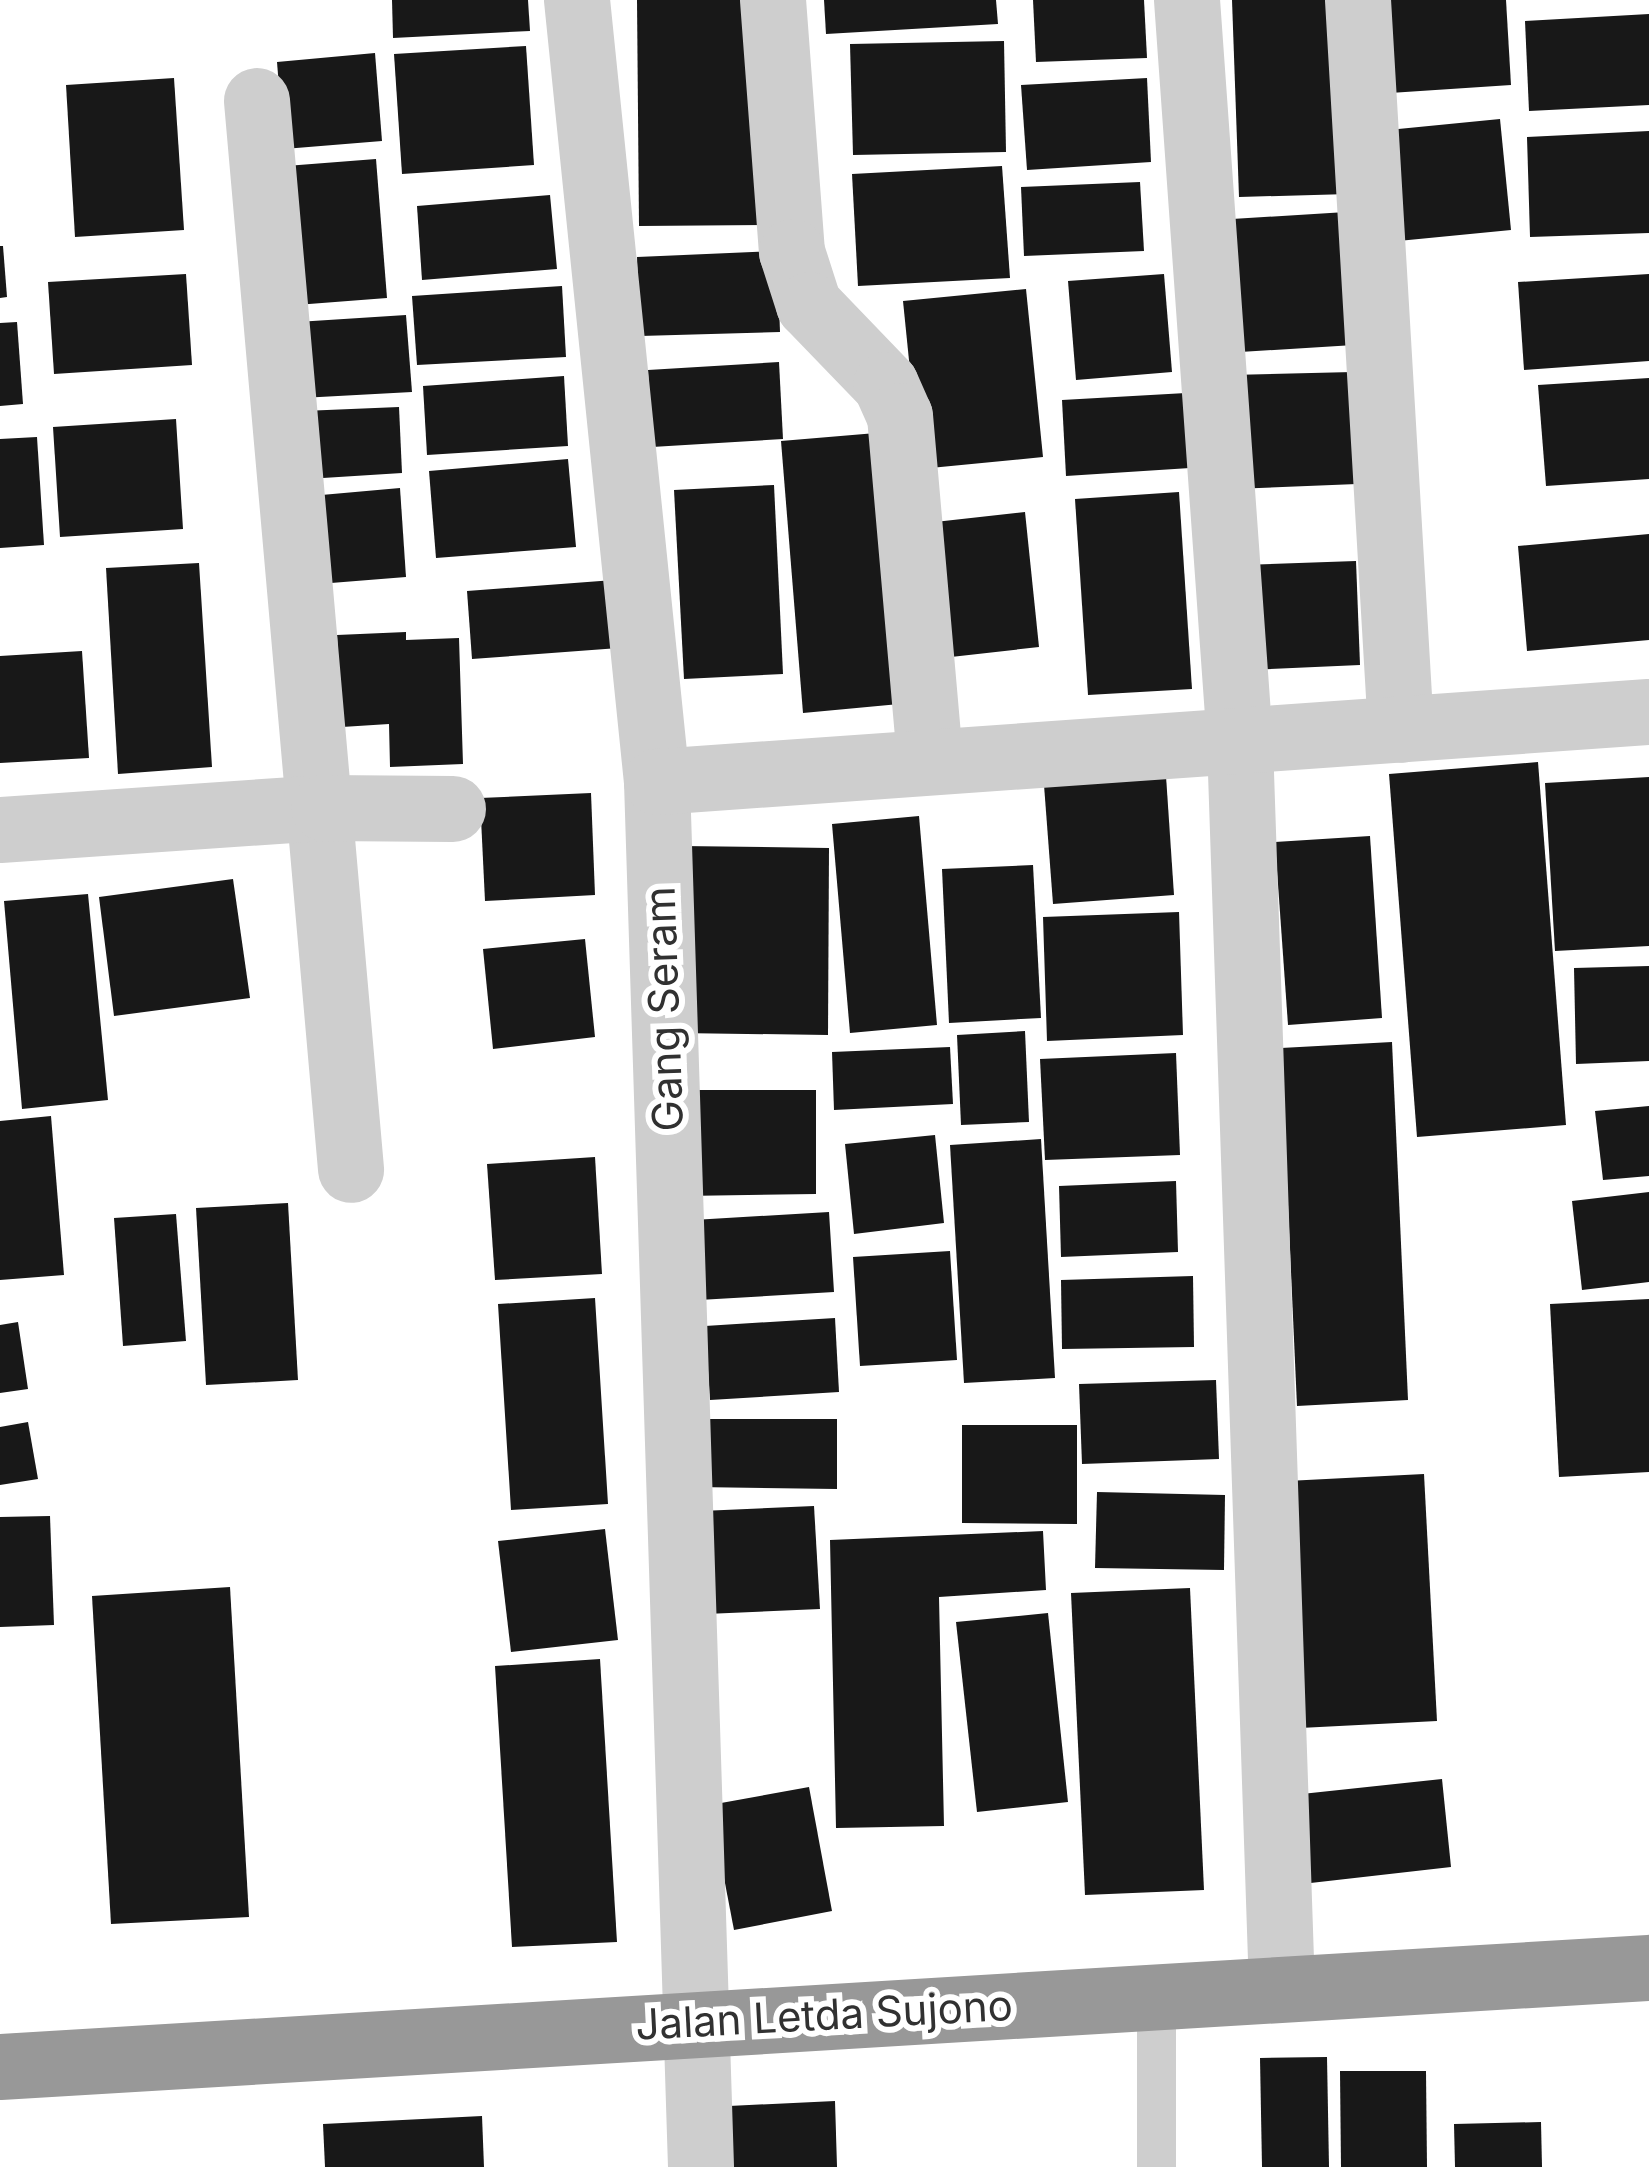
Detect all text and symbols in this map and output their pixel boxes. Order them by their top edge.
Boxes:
street label: Gang Seram [635,886,693,1132]
street label: Jalan Letda Sujono [634,1980,1014,2050]

